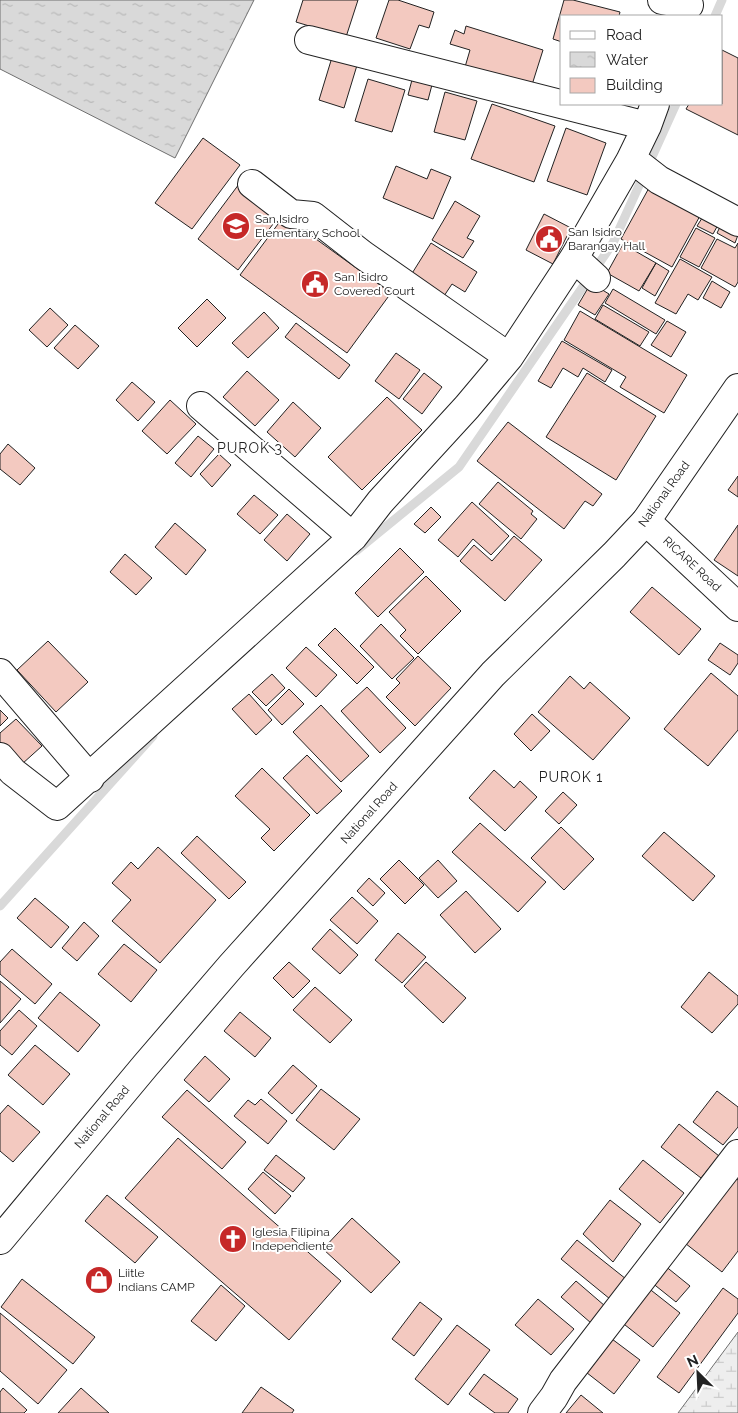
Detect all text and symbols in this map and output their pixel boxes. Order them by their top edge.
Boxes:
legend [560,15,723,105]
text: Road [606,26,642,44]
text: Water [606,51,649,69]
text: Building [606,76,663,94]
school or university icon: San Isidro Elementary School [221,211,251,241]
place label: San Isidro Elementary School [255,212,361,240]
public building icon: San Isidro Barangay Hall [534,224,564,254]
place label: San Isidro Barangay Hall [568,225,646,253]
public building icon: San Isidro Covered Court [300,269,330,299]
place label: San Isidro Covered Court [334,270,415,298]
district label: PUROK 3 [217,440,283,456]
street label: National Road [635,458,693,530]
street label: RICARE Road [660,534,724,594]
district label: PUROK 1 [539,769,603,785]
street label: National Road [338,779,400,847]
street label: National Road [72,1083,132,1151]
church icon: Iglesia Filipina Independiente [218,1224,248,1254]
place label: Iglesia Filipina Independiente [252,1225,333,1253]
shop icon: Liitle Indians CAMP [84,1265,114,1295]
place label: Liitle Indians CAMP [118,1266,195,1294]
north arrow [673,1348,723,1398]
text: N [685,1352,701,1371]

